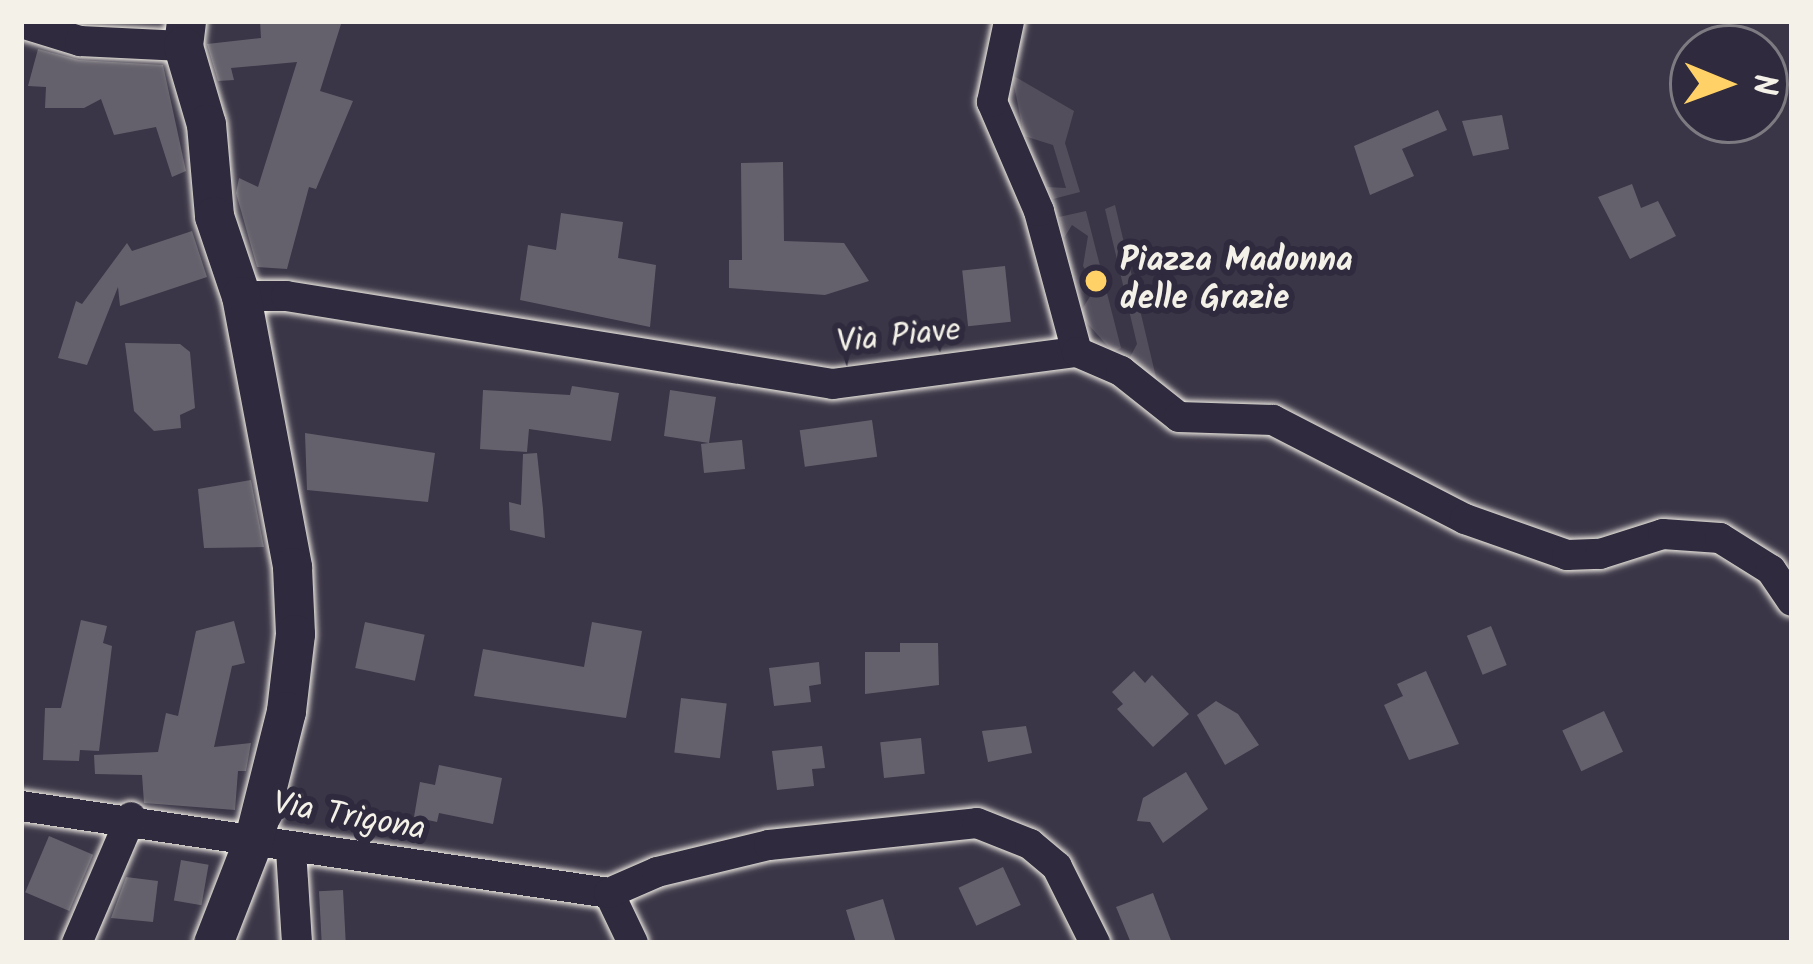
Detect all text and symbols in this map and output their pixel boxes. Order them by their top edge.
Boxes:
north arrow [1669,24,1789,144]
text: N [1736,74,1789,95]
place label: Piazza Madonna delle Grazie [1120,242,1353,320]
marker: Piazza Madonna delle Grazie [1083,268,1109,294]
street label: Via Piave [835,312,963,364]
street label: Via Trigona [270,785,428,851]

